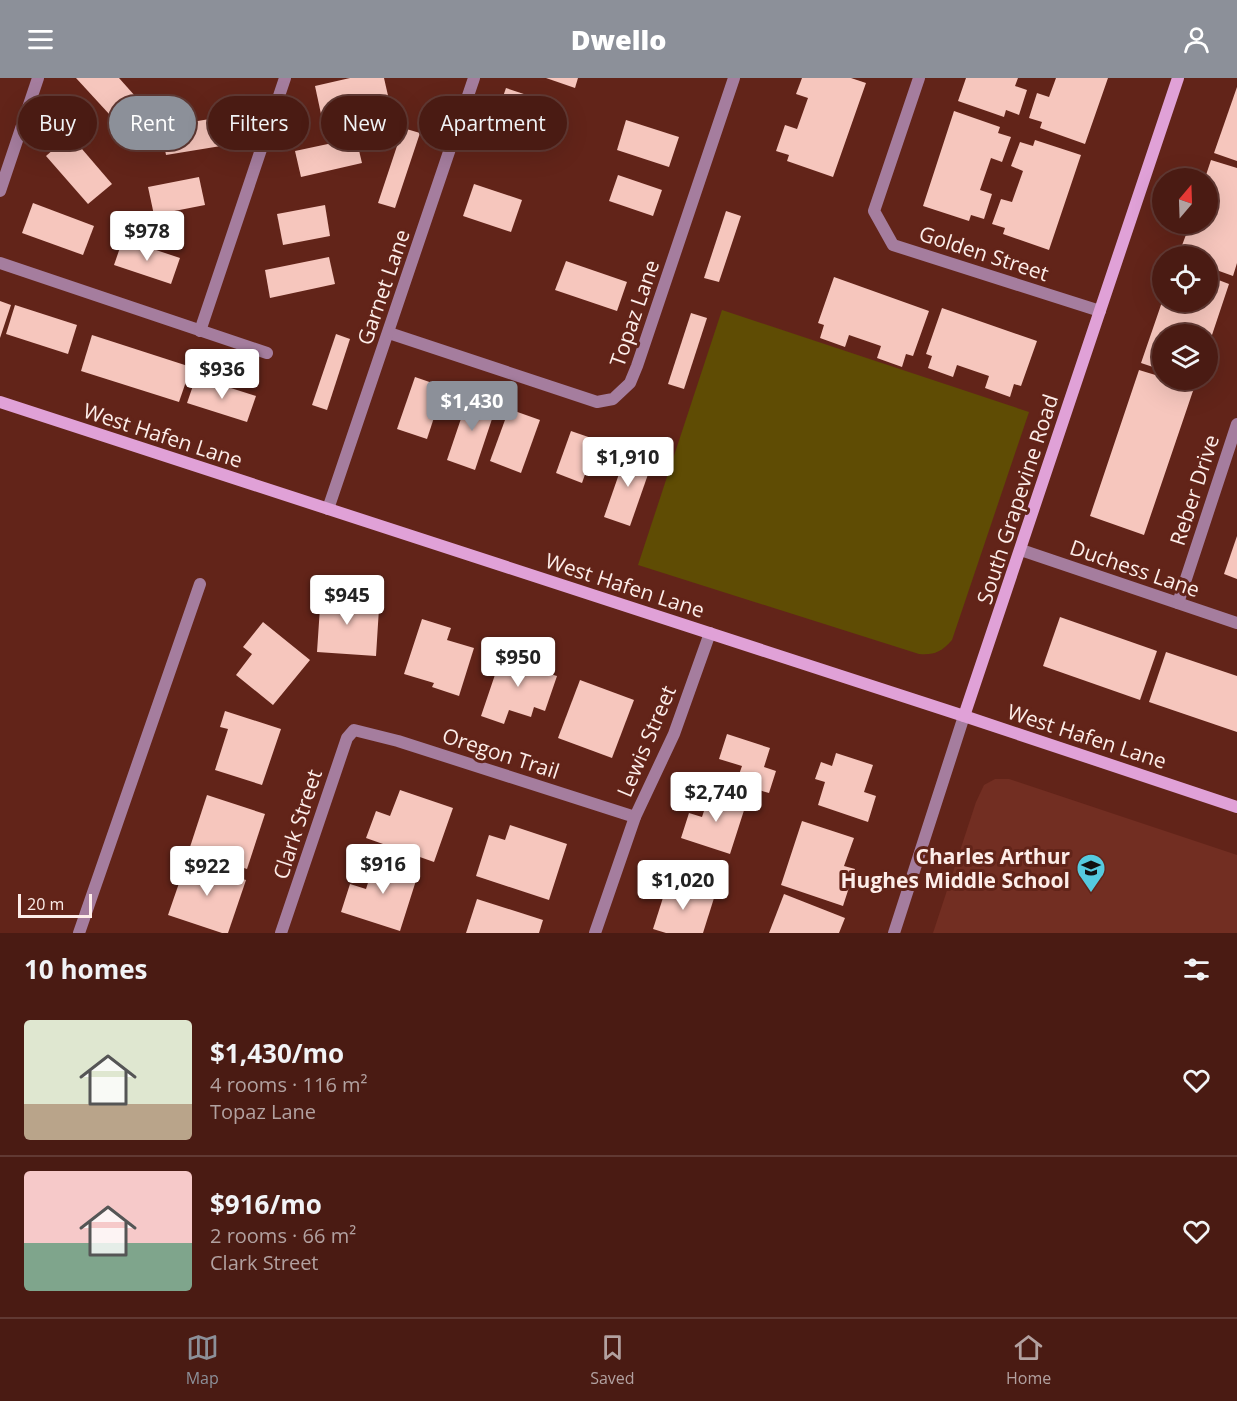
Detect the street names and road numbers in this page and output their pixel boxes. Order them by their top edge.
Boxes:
street label: Golden Street [916,219,1052,287]
street label: Garnet Lane [350,226,416,348]
street label: Topaz Lane [603,256,665,370]
street label: South Grapevine Road [970,391,1064,607]
street label: West Hafen Lane [80,396,246,474]
street label: Reber Drive [1163,431,1225,549]
street label: Duchess Lane [1066,533,1204,603]
street label: West Hafen Lane [542,546,708,624]
street label: Lewis Street [610,681,682,801]
street label: West Hafen Lane [1004,697,1170,775]
street label: Oregon Trail [439,721,563,785]
street label: Clark Street [266,766,328,882]

